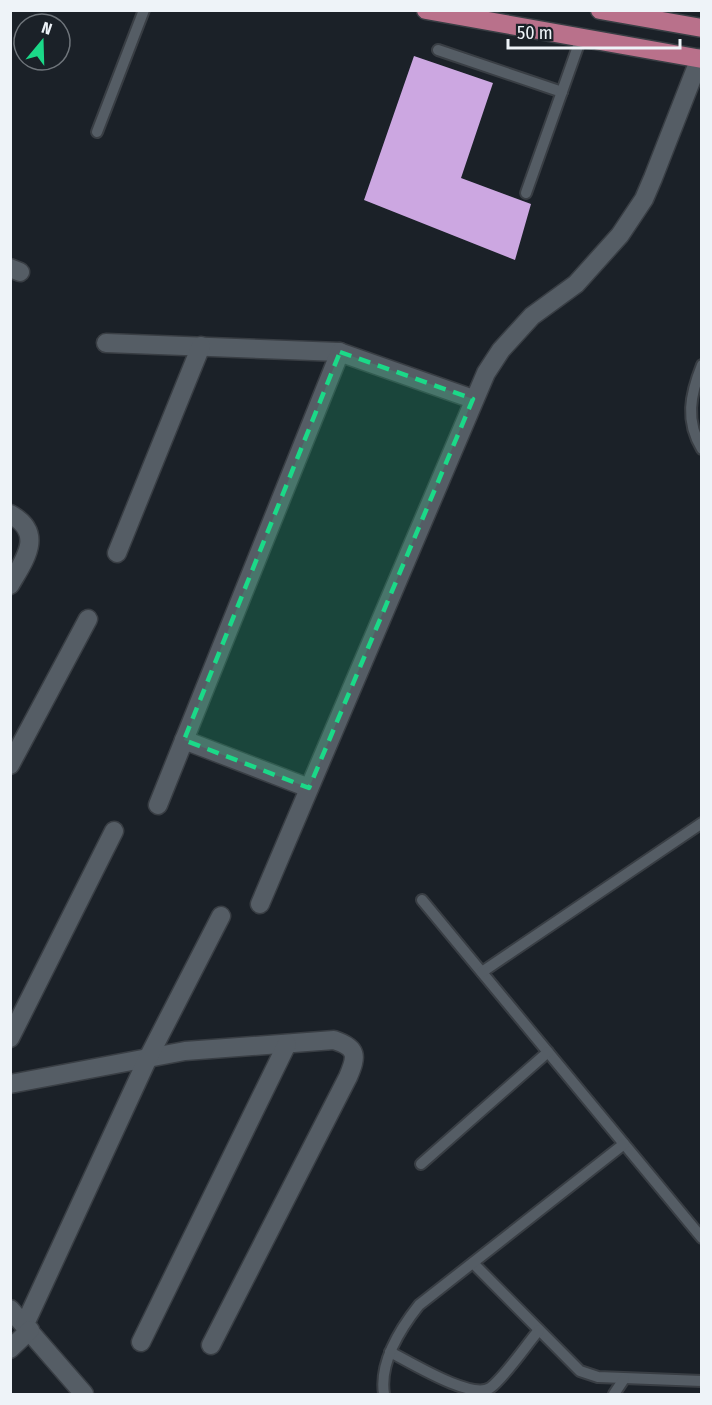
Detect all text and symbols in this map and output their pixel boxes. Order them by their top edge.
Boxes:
north arrow [12,12,72,72]
scale bar [508,12,680,50]
text: N [39,18,54,39]
text: 50 m [517,22,553,44]

